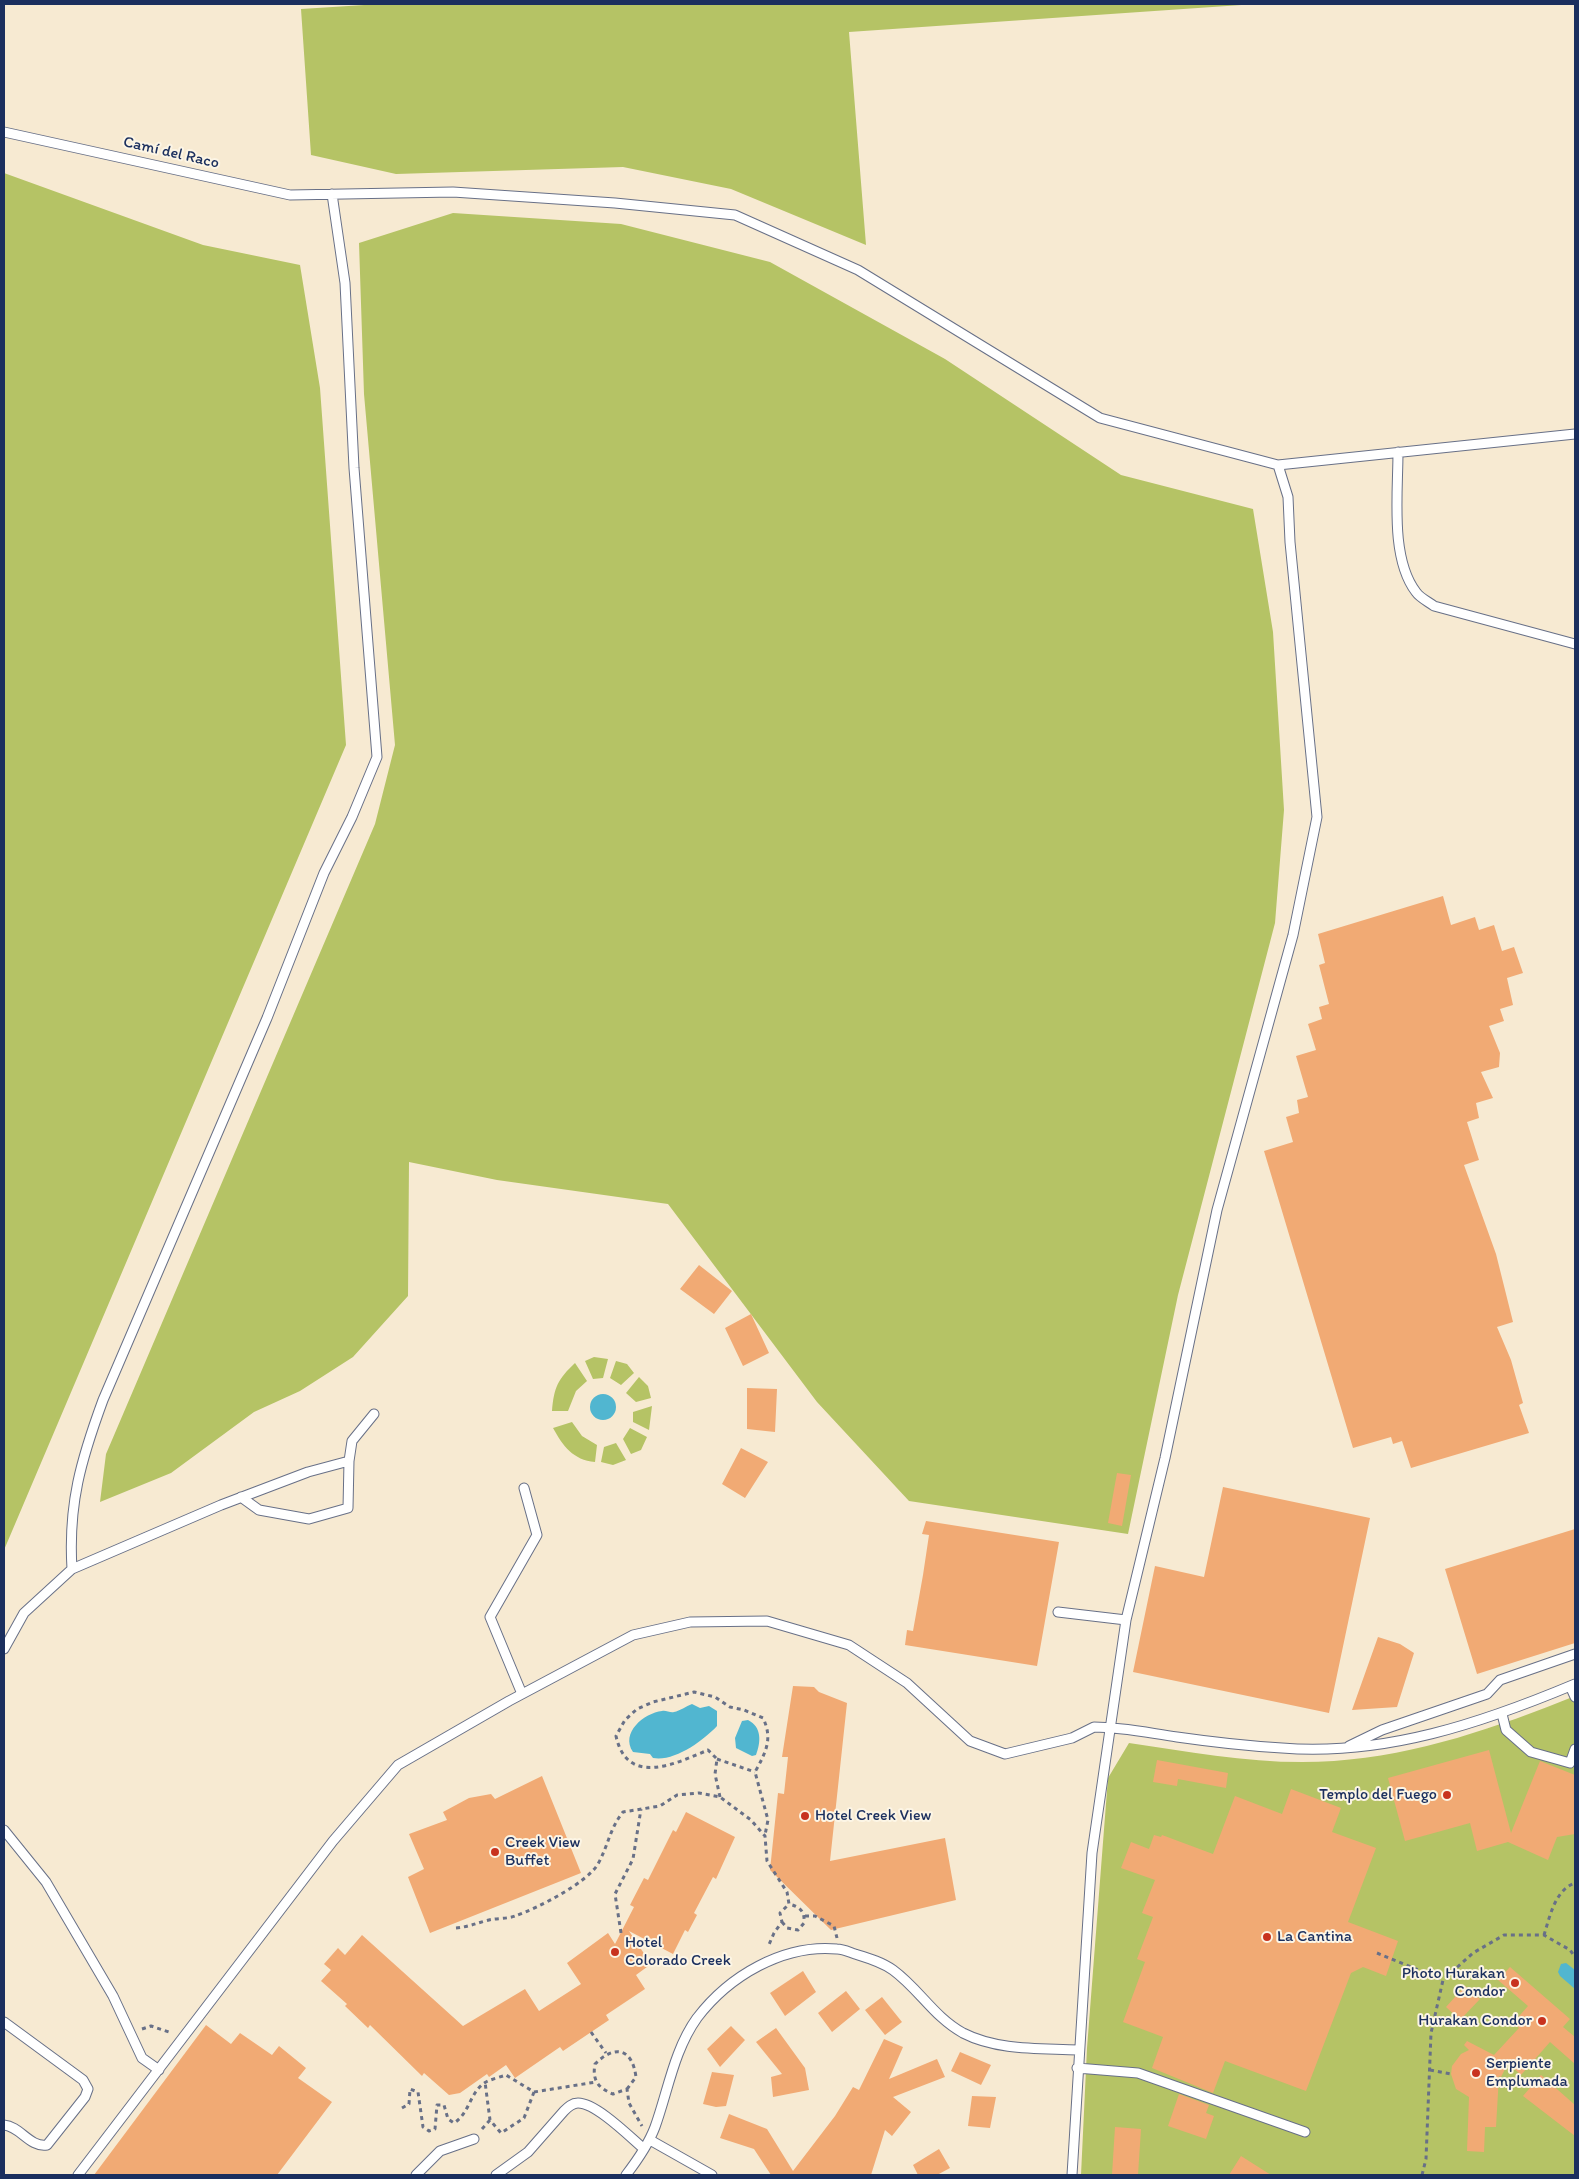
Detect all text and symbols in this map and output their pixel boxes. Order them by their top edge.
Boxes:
street label: Camí del Raco [121,133,221,173]
place label: Templo del Fuego [1319,1785,1437,1805]
marker: Templo del Fuego [1441,1789,1453,1801]
place label: Hotel Creek View [815,1806,931,1826]
marker: Hotel Creek View [799,1810,811,1822]
place label: Creek View Buffet [505,1833,581,1871]
marker: Creek View Buffet [489,1846,501,1858]
place label: La Cantina [1277,1927,1352,1947]
marker: La Cantina [1261,1931,1273,1943]
place label: Hotel Colorado Creek [625,1933,731,1971]
marker: Hotel Colorado Creek [609,1946,621,1958]
place label: Photo Hurakan Condor [1402,1964,1505,2002]
marker: Photo Hurakan Condor [1509,1977,1521,1989]
place label: Hurakan Condor [1418,2011,1532,2031]
marker: Hurakan Condor [1536,2015,1548,2027]
place label: Serpiente Emplumada [1486,2054,1568,2092]
marker: Serpiente Emplumada [1470,2067,1482,2079]

